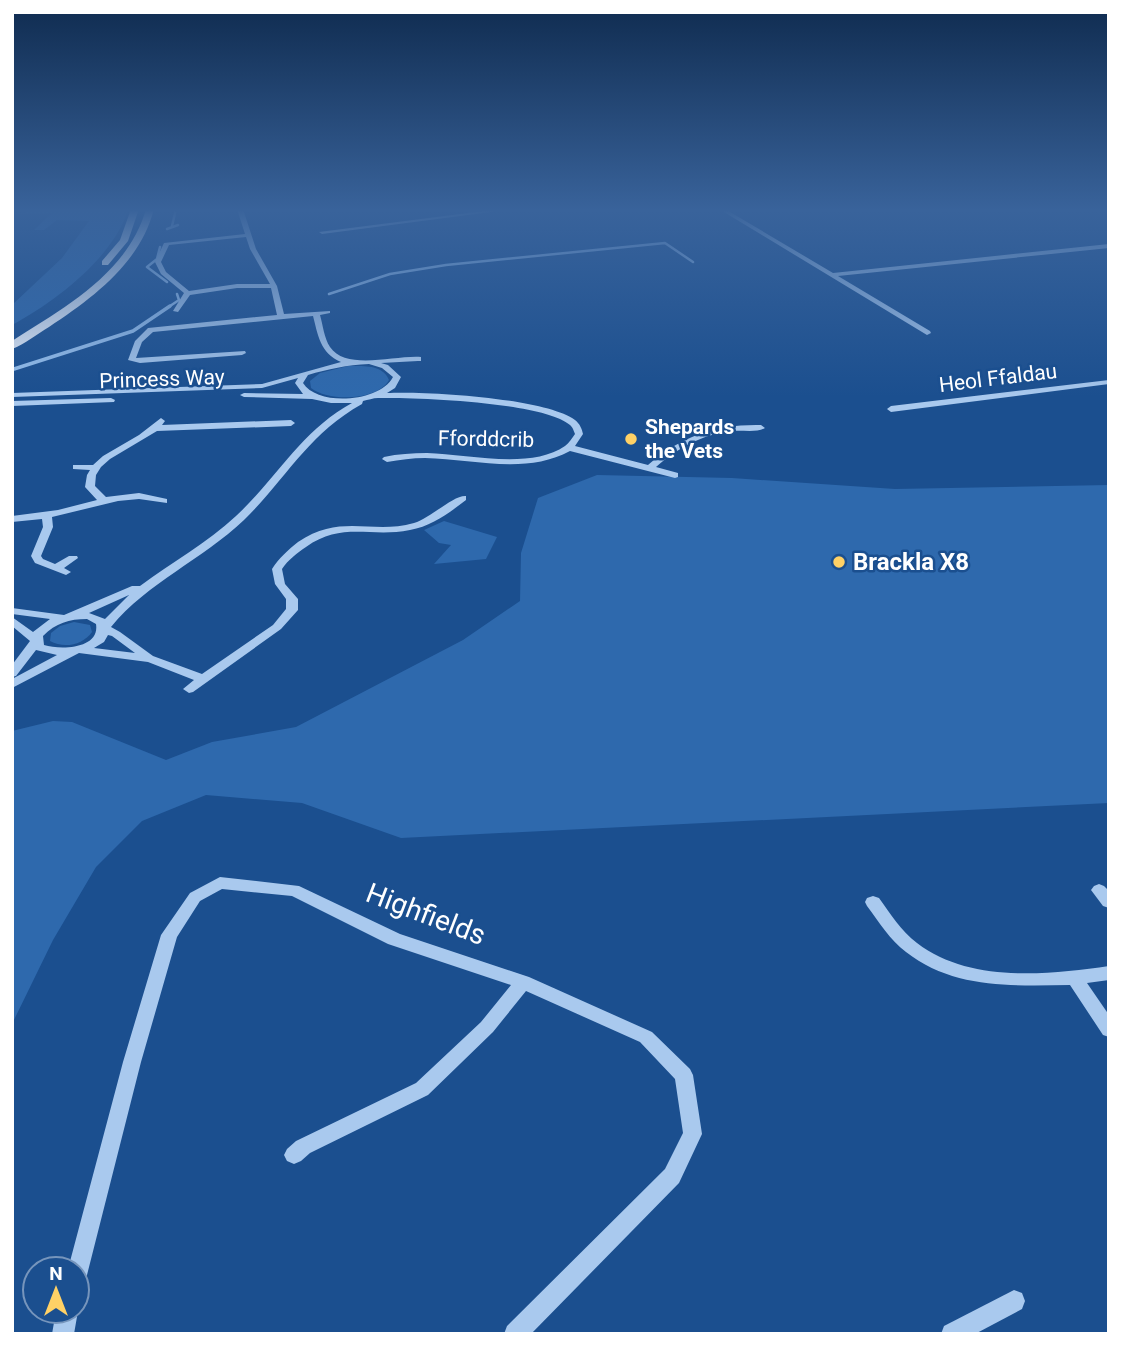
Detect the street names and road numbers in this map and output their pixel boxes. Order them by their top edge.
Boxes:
street label: Heol Ffaldau [938,359,1058,397]
street label: Princess Way [99,365,225,393]
street label: Fforddcrib [438,426,534,452]
street label: Highfields [362,876,490,952]

